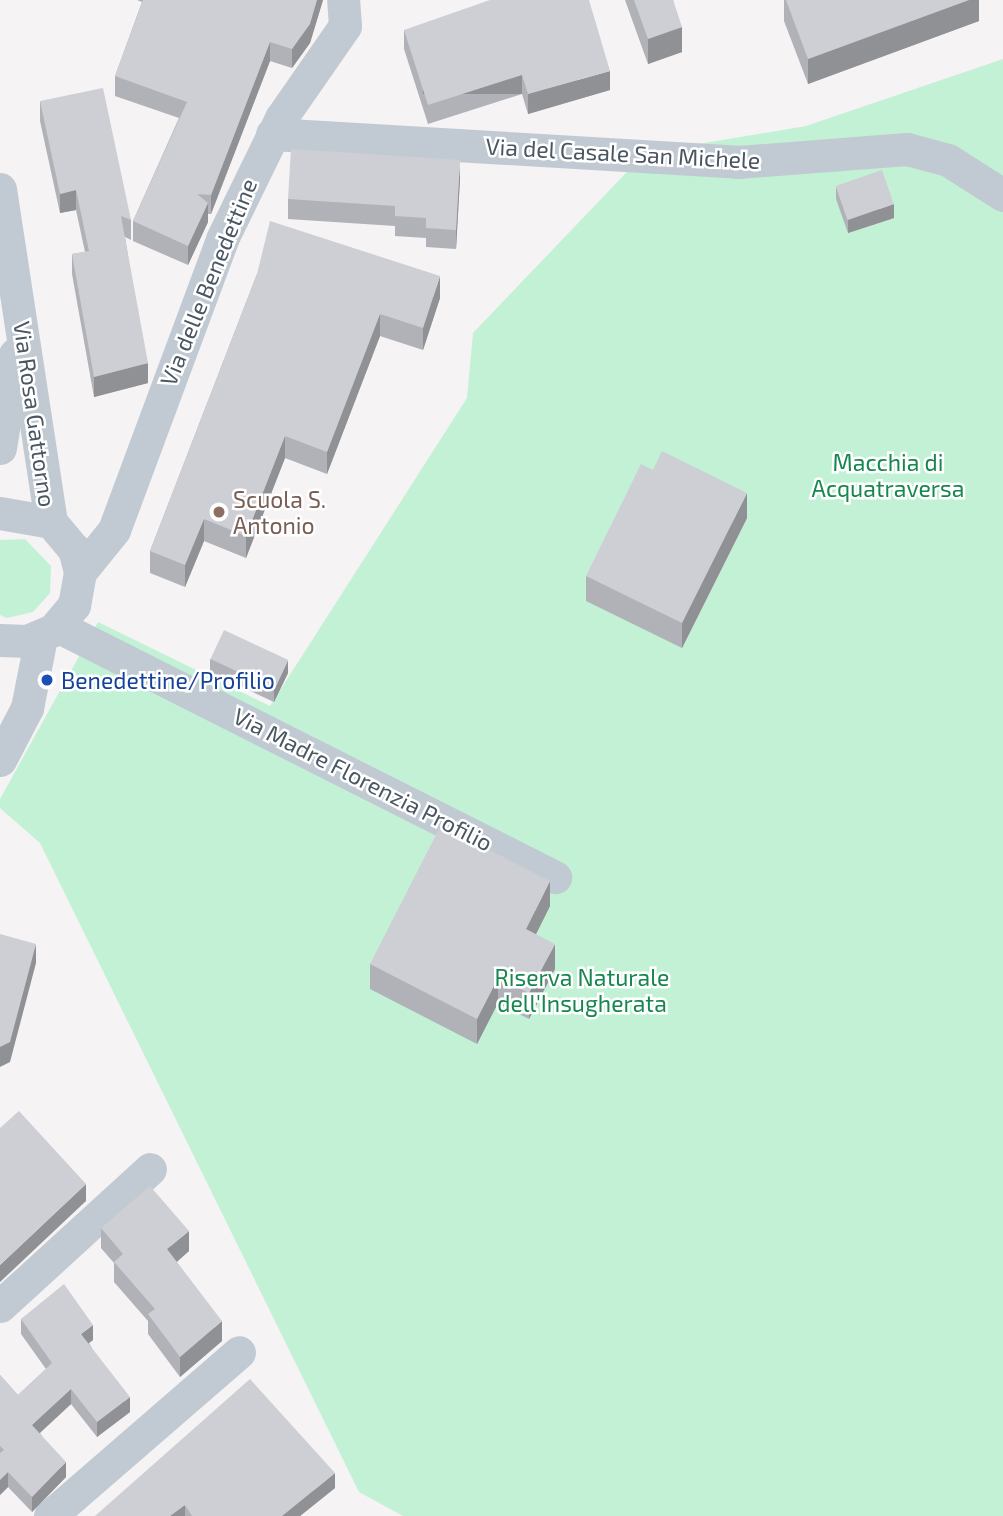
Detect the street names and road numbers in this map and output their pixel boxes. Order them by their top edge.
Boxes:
street label: Via del Casale San Michele [485,132,761,174]
street label: Via delle Benedettine [154,174,262,390]
street label: Via Rosa Gattorno [8,319,62,509]
street label: Via Madre Florenzia Profilio [229,702,497,856]

